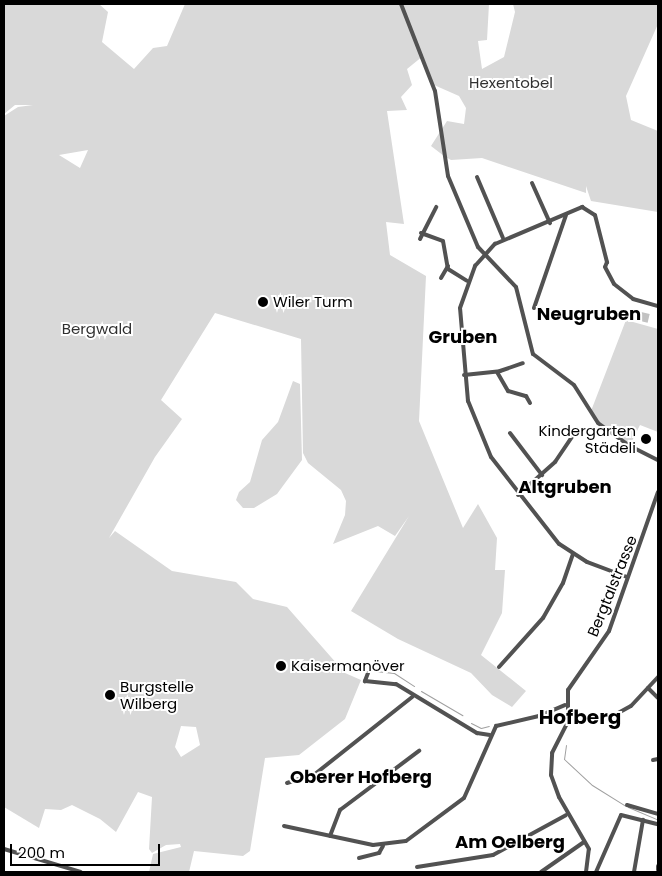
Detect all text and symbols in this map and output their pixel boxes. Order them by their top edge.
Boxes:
park label: Hexentobel [469,74,553,92]
place label: Wiler Turm [273,293,353,311]
marker: Wiler Turm [257,296,269,308]
district label: Neugruben [537,303,641,325]
park label: Bergwald [62,320,132,338]
district label: Gruben [429,326,497,348]
place label: Kindergarten Städeli [538,421,636,456]
marker: Kindergarten Städeli [640,433,652,445]
district label: Altgruben [518,476,612,498]
street label: Bergtalstrasse [584,533,640,639]
place label: Kaisermanöver [291,657,405,675]
marker: Kaisermanöver [275,660,287,672]
place label: Burgstelle Wilberg [120,677,194,712]
marker: Burgstelle Wilberg [104,689,116,701]
district label: Hofberg [539,705,621,729]
district label: Oberer Hofberg [290,766,432,788]
district label: Am Oelberg [455,831,565,853]
scale bar [12,834,162,866]
text: 200 m [18,842,65,863]

